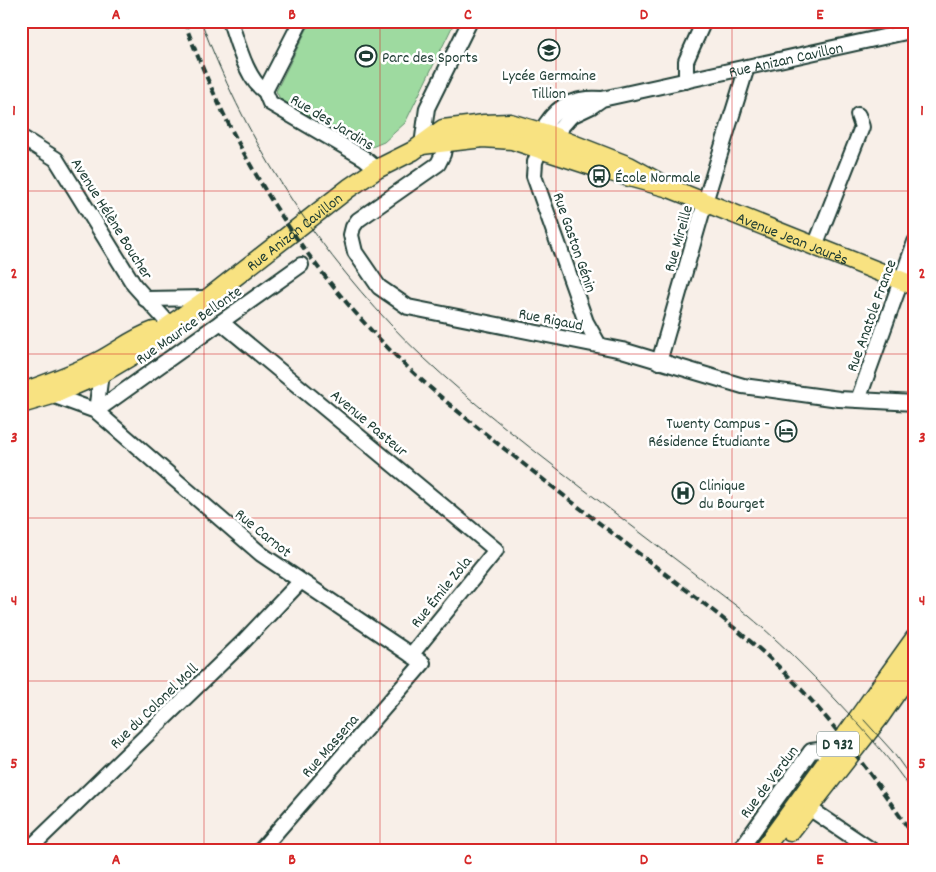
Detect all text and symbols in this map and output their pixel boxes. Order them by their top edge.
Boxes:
text: A [112,4,121,27]
text: B [288,4,296,27]
text: C [464,4,472,27]
text: D [640,4,649,27]
text: E [816,4,824,27]
street label: Rue Anizan Cavillon [727,37,845,85]
school or university icon: Lycée Germaine Tillion [537,38,561,62]
sports icon: Parc des Sports [354,44,378,68]
place label: Parc des Sports [382,47,478,70]
place label: Lycée Germaine Tillion [502,65,596,106]
street label: Rue des Jardins [285,89,378,157]
text: 1 [12,100,16,123]
text: 1 [920,100,924,123]
street label: Avenue Hélène Boucher [64,154,158,285]
bus stop icon: École Normale [587,164,611,188]
place label: École Normale [615,167,701,190]
street label: Rue Anizan Cavillon [242,188,348,278]
street label: Rue Gaston Génin [546,190,602,296]
street label: Rue Mireille [659,203,700,275]
street label: Avenue Jean Jaurès [732,207,852,272]
street label: Rue Anatole France [841,256,903,375]
text: 2 [11,263,18,286]
text: 2 [919,263,926,286]
street label: Rue Maurice Bellonte [132,281,247,371]
street label: Rue Rigaud [516,303,585,338]
street label: Avenue Pasteur [325,385,412,463]
place label: Twenty Campus - Résidence Étudiante [648,413,770,454]
hotel icon: Twenty Campus - Résidence Étudiante [774,419,798,443]
text: 3 [10,427,18,450]
text: 3 [918,427,926,450]
place label: Clinique du Bourget [699,475,765,516]
hospital icon: Clinique du Bourget [671,481,695,505]
street label: Rue Carnot [229,504,296,564]
street label: Rue Émile Zola [406,551,478,633]
text: 4 [11,590,17,613]
text: 4 [919,590,925,613]
street label: Rue du Colonel Moll [105,658,204,755]
street label: Rue Massena [297,709,365,784]
road number: D 932 [817,732,859,756]
street label: Rue de Verdun [735,741,805,824]
text: 5 [10,753,18,776]
text: 5 [918,753,926,776]
text: A [112,849,121,872]
text: B [288,849,296,872]
text: C [464,849,472,872]
text: D [640,849,649,872]
text: E [816,849,824,872]

